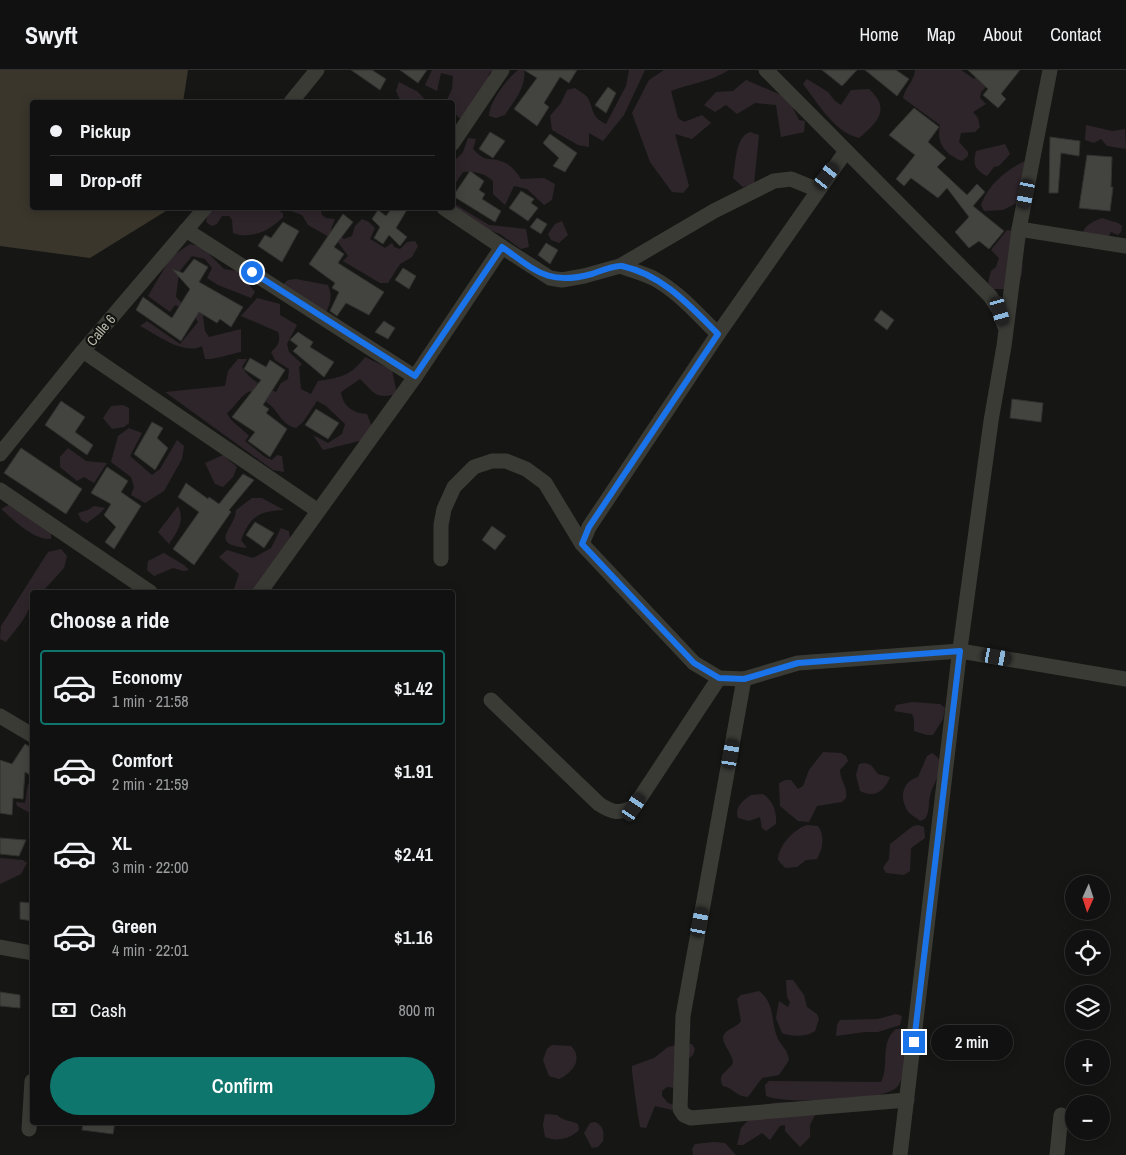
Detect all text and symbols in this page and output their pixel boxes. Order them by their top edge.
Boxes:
text: Swyft [25,19,78,51]
text: Home [859,22,899,47]
text: Map [927,22,956,47]
text: About [984,22,1022,47]
text: Contact [1050,22,1101,47]
text: Pickup [80,118,131,144]
car [811,160,842,192]
text: Drop-off [80,167,141,193]
car [1015,178,1036,210]
route start [241,261,263,283]
car [988,295,1011,327]
street label: Calle 6 [83,311,119,349]
text: Choose a ride [50,605,169,635]
car [980,647,1013,667]
text: Economy [112,664,182,690]
icon: car [52,665,97,710]
text: $1.42 [394,675,433,701]
text: 1 min · 21:58 [112,690,189,712]
car [721,738,740,770]
text: Comfort [112,747,173,773]
icon: car [52,748,97,793]
text: $1.91 [394,758,433,784]
text: 2 min · 21:59 [112,773,189,795]
car [619,790,648,824]
text: XL [112,830,132,856]
icon: car [52,831,97,876]
text: $2.41 [394,841,433,867]
text: 3 min · 22:00 [112,856,189,878]
north arrow [1065,875,1110,920]
map controls [1065,875,1110,1140]
car [689,906,710,938]
text: Green [112,913,157,939]
icon: car [52,914,97,959]
text: $1.16 [394,924,433,950]
button: locate [1065,930,1110,975]
text: 4 min · 22:01 [112,939,189,961]
button: layers [1065,985,1110,1030]
icon: cash [50,996,78,1024]
text: Cash [90,997,126,1023]
text: 800 m [399,999,435,1021]
callout: 2 min [932,1024,1014,1060]
route end [903,1031,925,1053]
text: 2 min [955,1031,989,1053]
button: + [1065,1040,1110,1085]
button: Confirm [50,1057,435,1115]
button: − [1065,1095,1110,1140]

